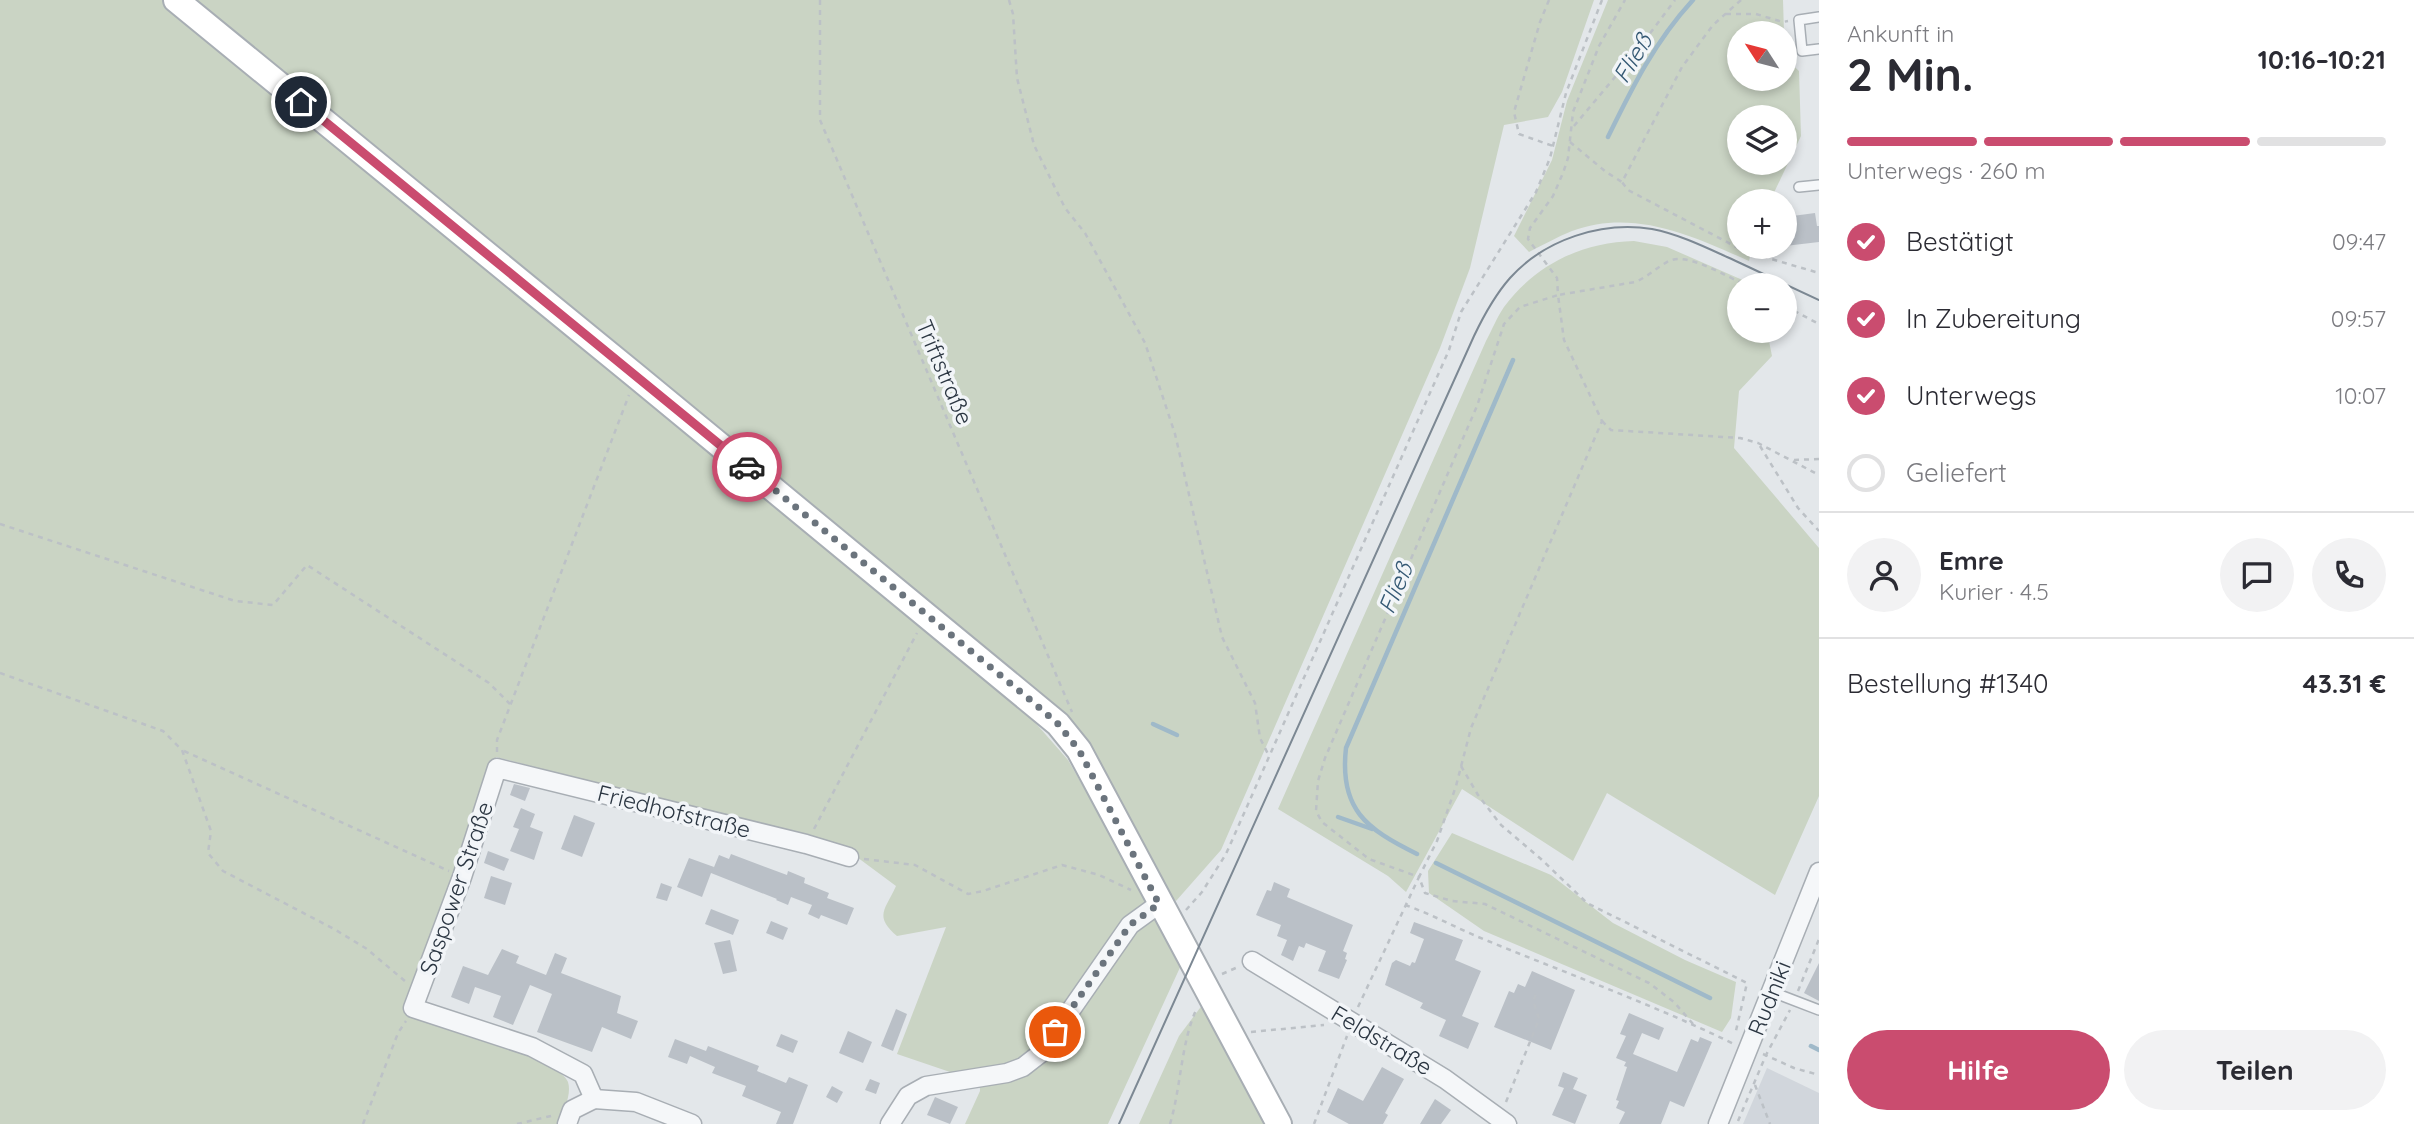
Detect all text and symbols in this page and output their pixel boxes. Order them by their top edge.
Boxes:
text: Ankunft in [1847,19,1954,48]
north arrow [1727,21,1797,91]
map controls [1727,21,1797,343]
water label: Fließ [1606,27,1659,88]
text: 10:16–10:21 [2258,43,2386,76]
text: 2 Min. [1847,45,1973,103]
pin [271,72,331,132]
icon: home [282,83,320,121]
button: layers [1727,105,1797,175]
text: Unterwegs · 260 m [1847,156,2046,185]
button: + [1727,189,1797,259]
icon: check [1847,223,1885,261]
text: Bestätigt [1906,225,2014,258]
text: 09:47 [2332,227,2386,256]
button: − [1727,273,1797,343]
icon: check [1847,300,1885,338]
text: In Zubereitung [1906,302,2081,335]
text: 09:57 [2331,304,2386,333]
street label: Triftstraße [910,315,980,429]
icon: check [1847,377,1885,415]
text: Unterwegs [1906,379,2037,412]
text: 10:07 [2335,381,2386,410]
courier [712,432,782,502]
icon: car [728,448,766,486]
text: Geliefert [1906,456,2007,489]
button: person [1847,538,1921,612]
button: chat [2220,538,2294,612]
button: phone [2312,538,2386,612]
text: Emre [1939,544,2004,577]
water label: Fließ [1371,557,1420,618]
text: Kurier · 4.5 [1939,577,2049,606]
text: Bestellung #1340 [1847,667,2049,700]
text: 43.31 € [2303,667,2386,700]
street label: Friedhofstraße [594,778,754,844]
street label: Saspower Straße [413,798,499,978]
street label: Rudniki [1741,957,1797,1039]
street label: Feldstraße [1326,999,1438,1081]
pin [1025,1002,1085,1062]
icon: bag [1036,1013,1074,1051]
button: Hilfe [1847,1030,2110,1110]
button: Teilen [2124,1030,2386,1110]

